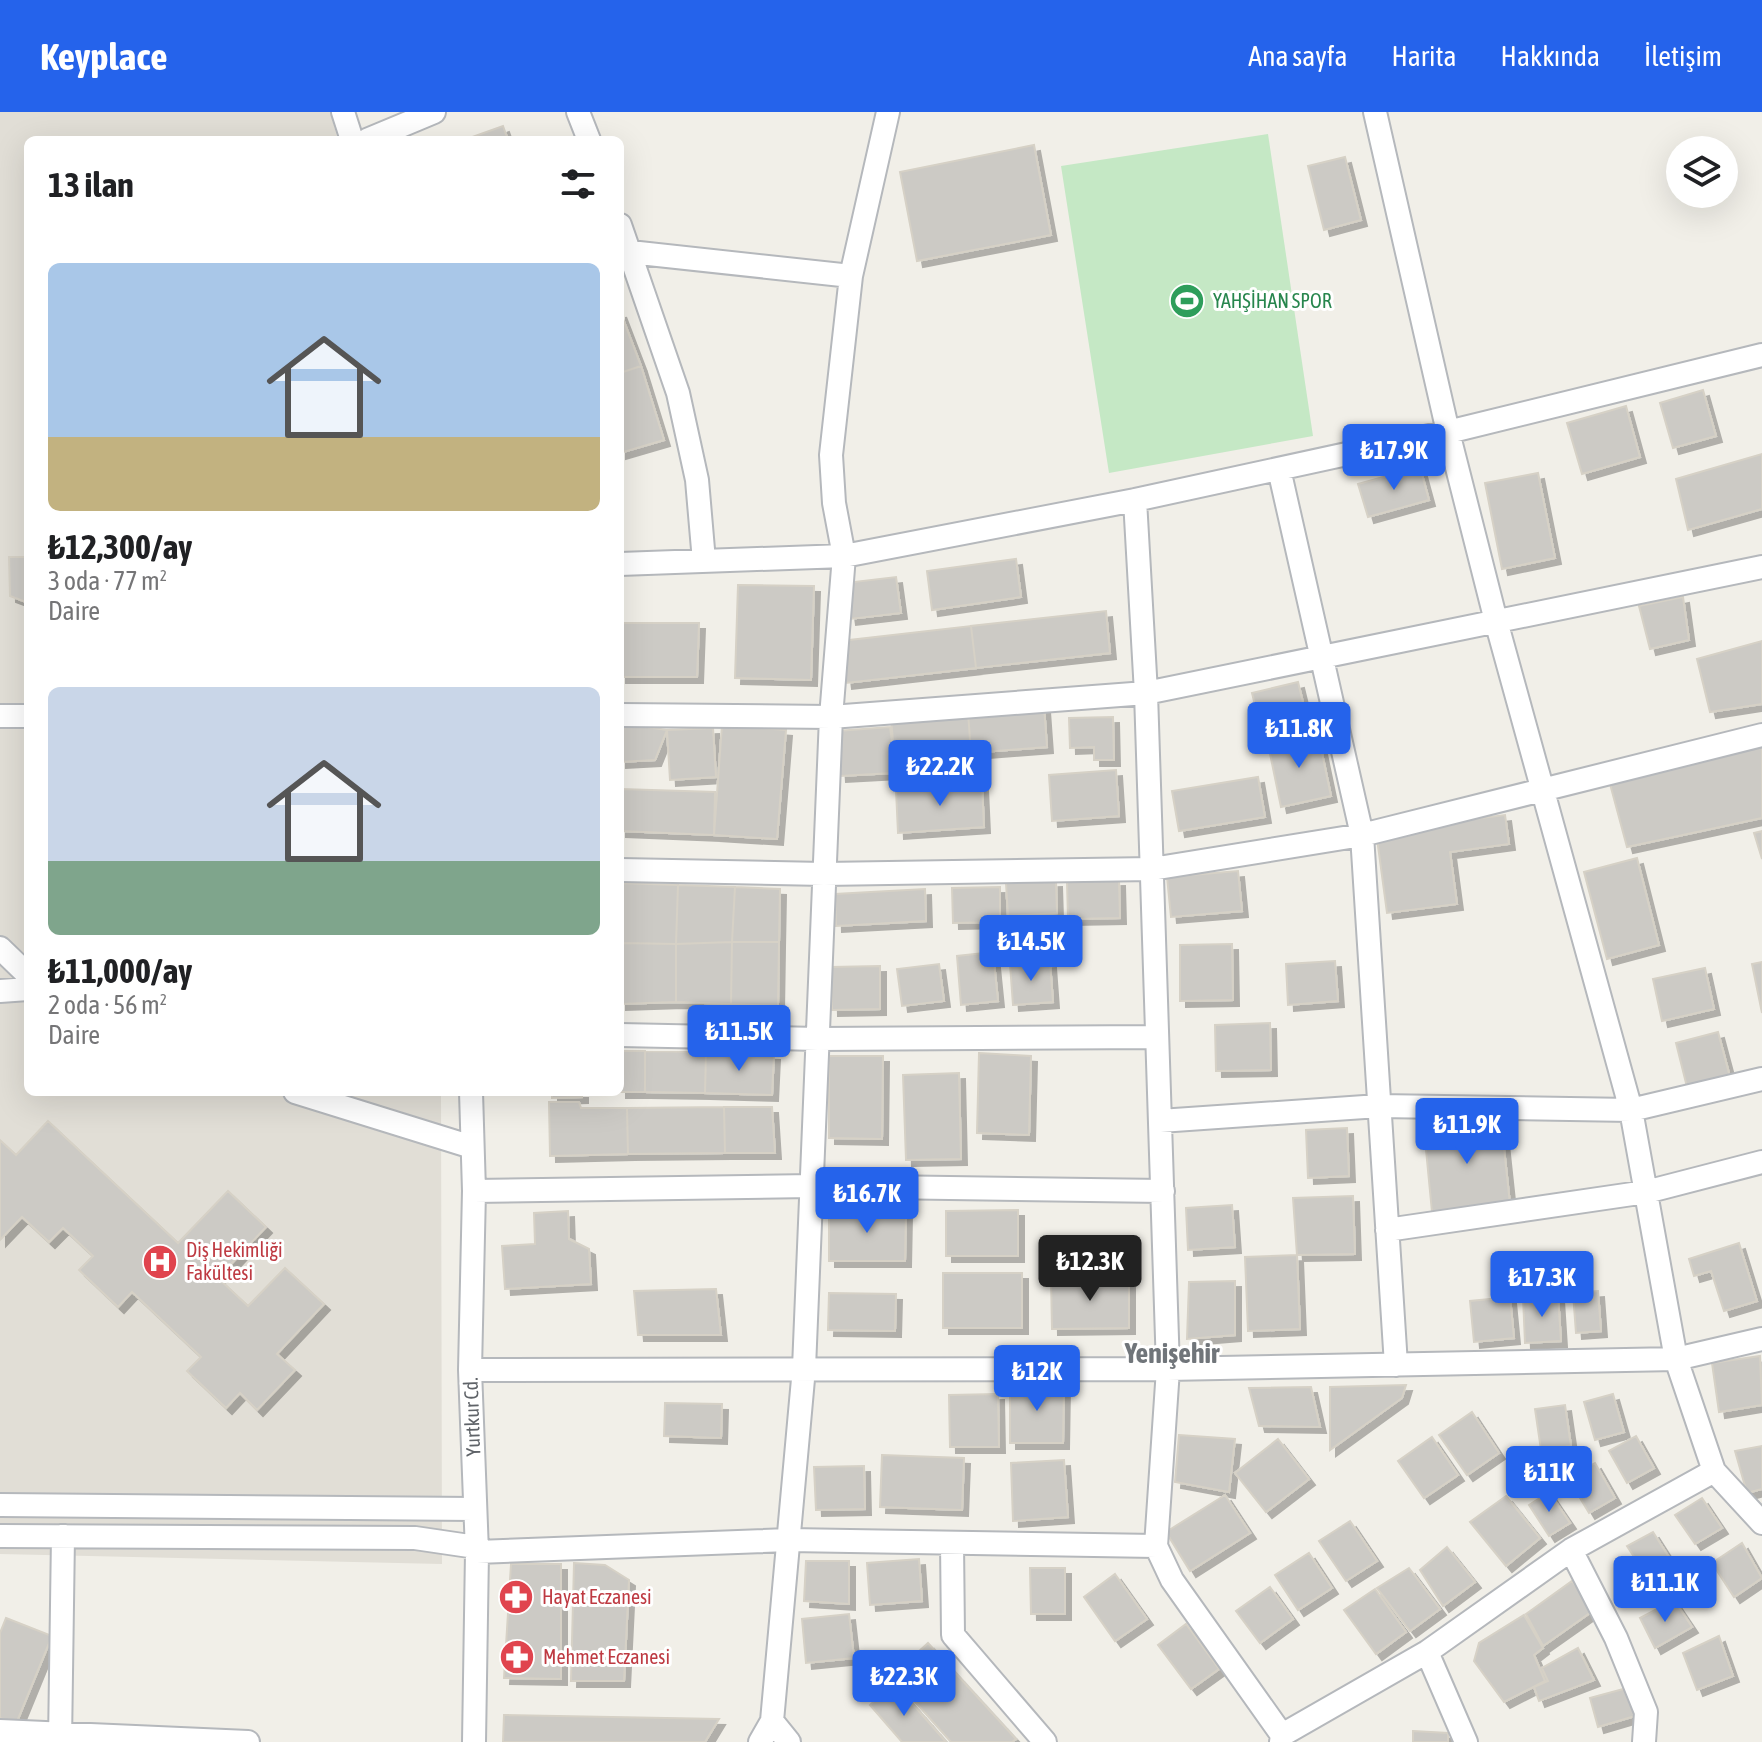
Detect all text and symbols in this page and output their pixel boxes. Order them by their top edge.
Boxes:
text: Keyplace [40,35,167,78]
text: Ana sayfa [1248,40,1348,72]
text: Harita [1392,40,1457,72]
text: Hakkında [1501,40,1600,72]
text: İletişim [1644,40,1722,72]
map controls [1666,136,1738,208]
button: layers [1666,136,1738,208]
icon: filters [556,162,600,206]
text: 13 ilan [48,165,134,204]
sports icon: YAHŞİHAN SPOR [1168,282,1206,320]
place label: YAHŞİHAN SPOR [1213,289,1332,312]
icon: home [252,315,396,459]
pin: ₺17.9K [1329,424,1459,492]
text: ₺17.9K [1360,435,1428,465]
text: ₺12,300/ay [48,527,192,566]
text: 3 oda · 77 m² [48,566,167,596]
text: Daire [48,596,100,626]
pin: ₺11.8K [1234,702,1364,770]
text: ₺11.8K [1265,713,1333,743]
icon: home [252,739,396,883]
pin: ₺22.2K [875,740,1005,808]
text: ₺22.2K [906,751,974,781]
pin: ₺14.5K [966,915,1096,983]
text: ₺14.5K [997,926,1065,956]
text: ₺11,000/ay [48,951,192,990]
text: 2 oda · 56 m² [48,990,167,1020]
pin: ₺11.5K [674,1005,804,1073]
text: ₺11.5K [705,1016,773,1046]
text: Daire [48,1020,100,1050]
pin: ₺11.9K [1402,1098,1532,1166]
text: ₺11.9K [1433,1109,1501,1139]
pin: ₺16.7K [802,1167,932,1235]
text: ₺16.7K [833,1178,901,1208]
pin: ₺12.3K [1025,1235,1155,1303]
place label: Diş Hekimliği Fakültesi [186,1238,283,1284]
hospital icon: Diş Hekimliği Fakültesi [141,1243,179,1281]
text: ₺12.3K [1056,1246,1124,1276]
pin: ₺17.3K [1477,1251,1607,1319]
text: ₺17.3K [1508,1262,1576,1292]
district label: Yenişehir [1124,1337,1220,1369]
pin: ₺12K [990,1345,1084,1413]
text: ₺12K [1012,1356,1062,1386]
street label: Yurtkur Cd. [459,1377,484,1457]
pin: ₺11K [1502,1446,1596,1514]
text: ₺11K [1524,1457,1574,1487]
pin: ₺11.1K [1600,1556,1730,1624]
text: ₺11.1K [1631,1567,1699,1597]
pharmacy icon: Hayat Eczanesi [497,1578,535,1616]
place label: Hayat Eczanesi [542,1585,652,1608]
pharmacy icon: Mehmet Eczanesi [498,1638,536,1676]
place label: Mehmet Eczanesi [543,1645,670,1668]
pin: ₺22.3K [839,1650,969,1718]
text: ₺22.3K [870,1661,938,1691]

